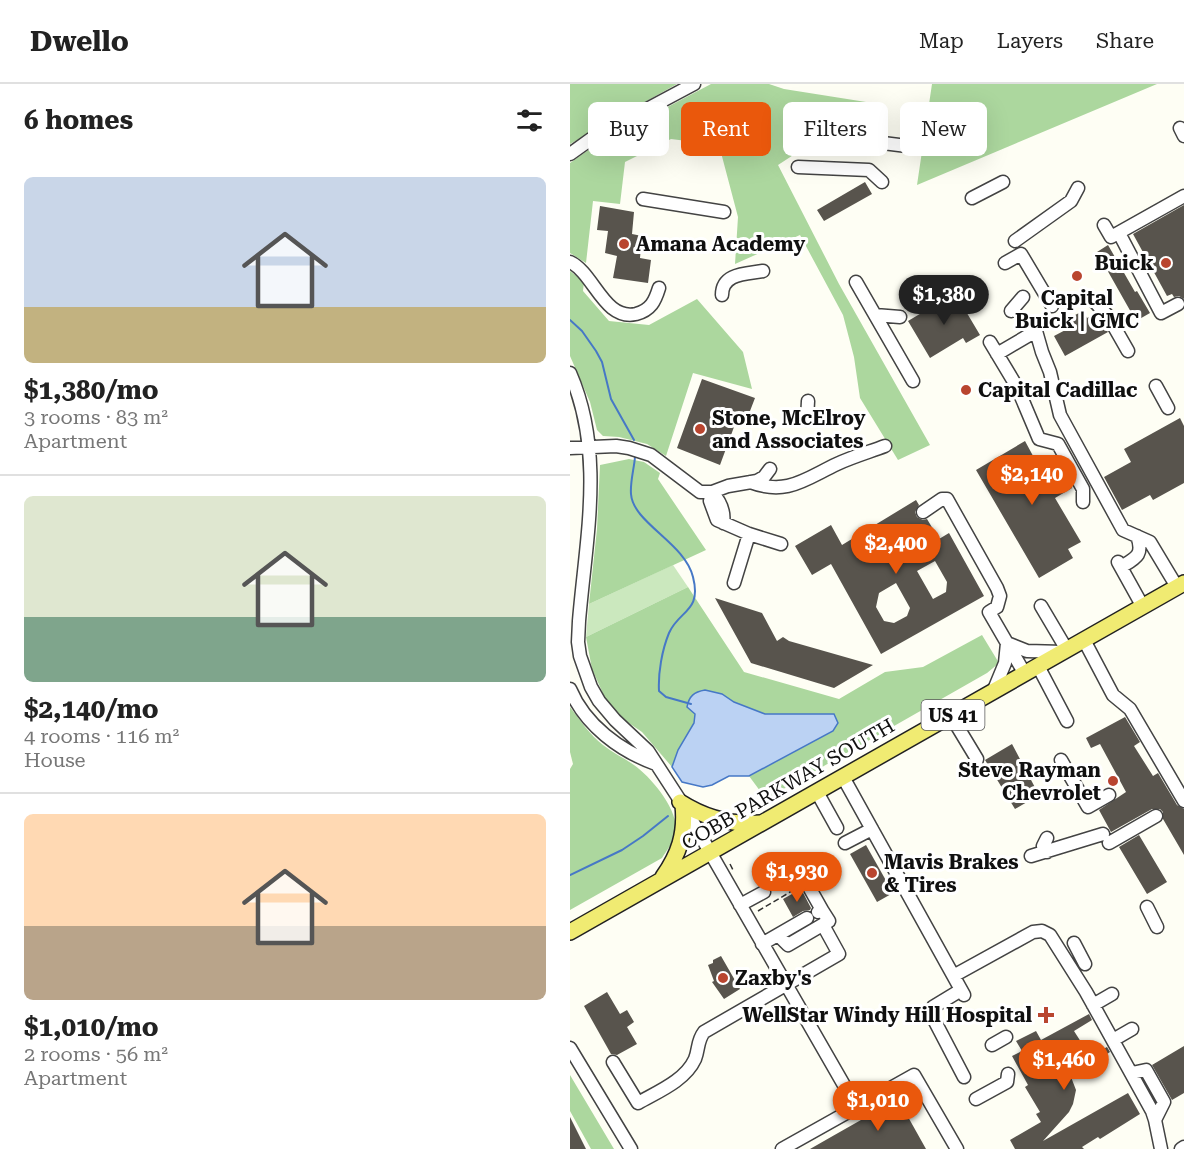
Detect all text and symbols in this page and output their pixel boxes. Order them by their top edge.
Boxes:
text: Dwello [30,25,129,58]
text: Map [919,29,964,53]
text: Layers [997,29,1063,53]
text: Share [1096,29,1154,53]
chip: Buy [588,102,669,156]
chip: Rent [681,102,771,156]
chip: Filters [783,102,888,156]
chip: New [900,102,987,156]
icon: filters [513,104,546,137]
text: 6 homes [24,105,133,135]
icon: home [231,216,339,324]
place label: Amana Academy [636,232,805,256]
marker: Amana Academy [617,237,631,251]
place label: Buick [1095,251,1154,275]
marker: Buick [1159,256,1173,270]
marker: Capital Buick | GMC [1070,269,1084,283]
pin: $1,380 [895,275,993,326]
text: $1,380 [913,282,975,306]
place label: Capital Buick | GMC [1015,286,1139,333]
text: $1,380/mo [24,375,159,405]
place label: Capital Cadillac [978,378,1138,402]
marker: Capital Cadillac [959,383,973,397]
text: 3 rooms · 83 m² [24,405,168,429]
place label: Stone, McElroy and Associates [712,406,865,453]
marker: Stone, McElroy and Associates [693,422,707,436]
text: Apartment [24,429,127,453]
pin: $2,140 [983,455,1081,506]
text: $2,140 [1001,462,1063,486]
pin: $2,400 [847,524,945,575]
text: $2,400 [865,531,927,555]
icon: home [231,535,339,643]
text: $2,140/mo [24,694,159,724]
road number: US 41 [922,700,985,730]
street label: COBB PARKWAY SOUTH [677,713,899,855]
text: 4 rooms · 116 m² [24,724,179,748]
text: House [24,748,86,772]
place label: Steve Rayman Chevrolet [958,758,1102,805]
marker: Steve Rayman Chevrolet [1106,774,1120,788]
place label: Mavis Brakes & Tires [884,850,1019,897]
pin: $1,930 [748,852,846,903]
icon: home [231,853,339,961]
text: $1,930 [766,859,828,883]
marker: Mavis Brakes & Tires [865,866,879,880]
place label: Zaxby's [735,966,812,990]
marker: Zaxby's [716,971,730,985]
place label: WellStar Windy Hill Hospital [742,1003,1032,1027]
marker: WellStar Windy Hill Hospital [1037,1006,1055,1024]
text: $1,010/mo [24,1012,159,1042]
pin: $1,460 [1015,1040,1113,1091]
text: 2 rooms · 56 m² [24,1042,168,1066]
text: $1,460 [1033,1047,1095,1071]
text: Apartment [24,1066,127,1090]
pin: $1,010 [829,1081,927,1132]
text: $1,010 [847,1088,909,1112]

